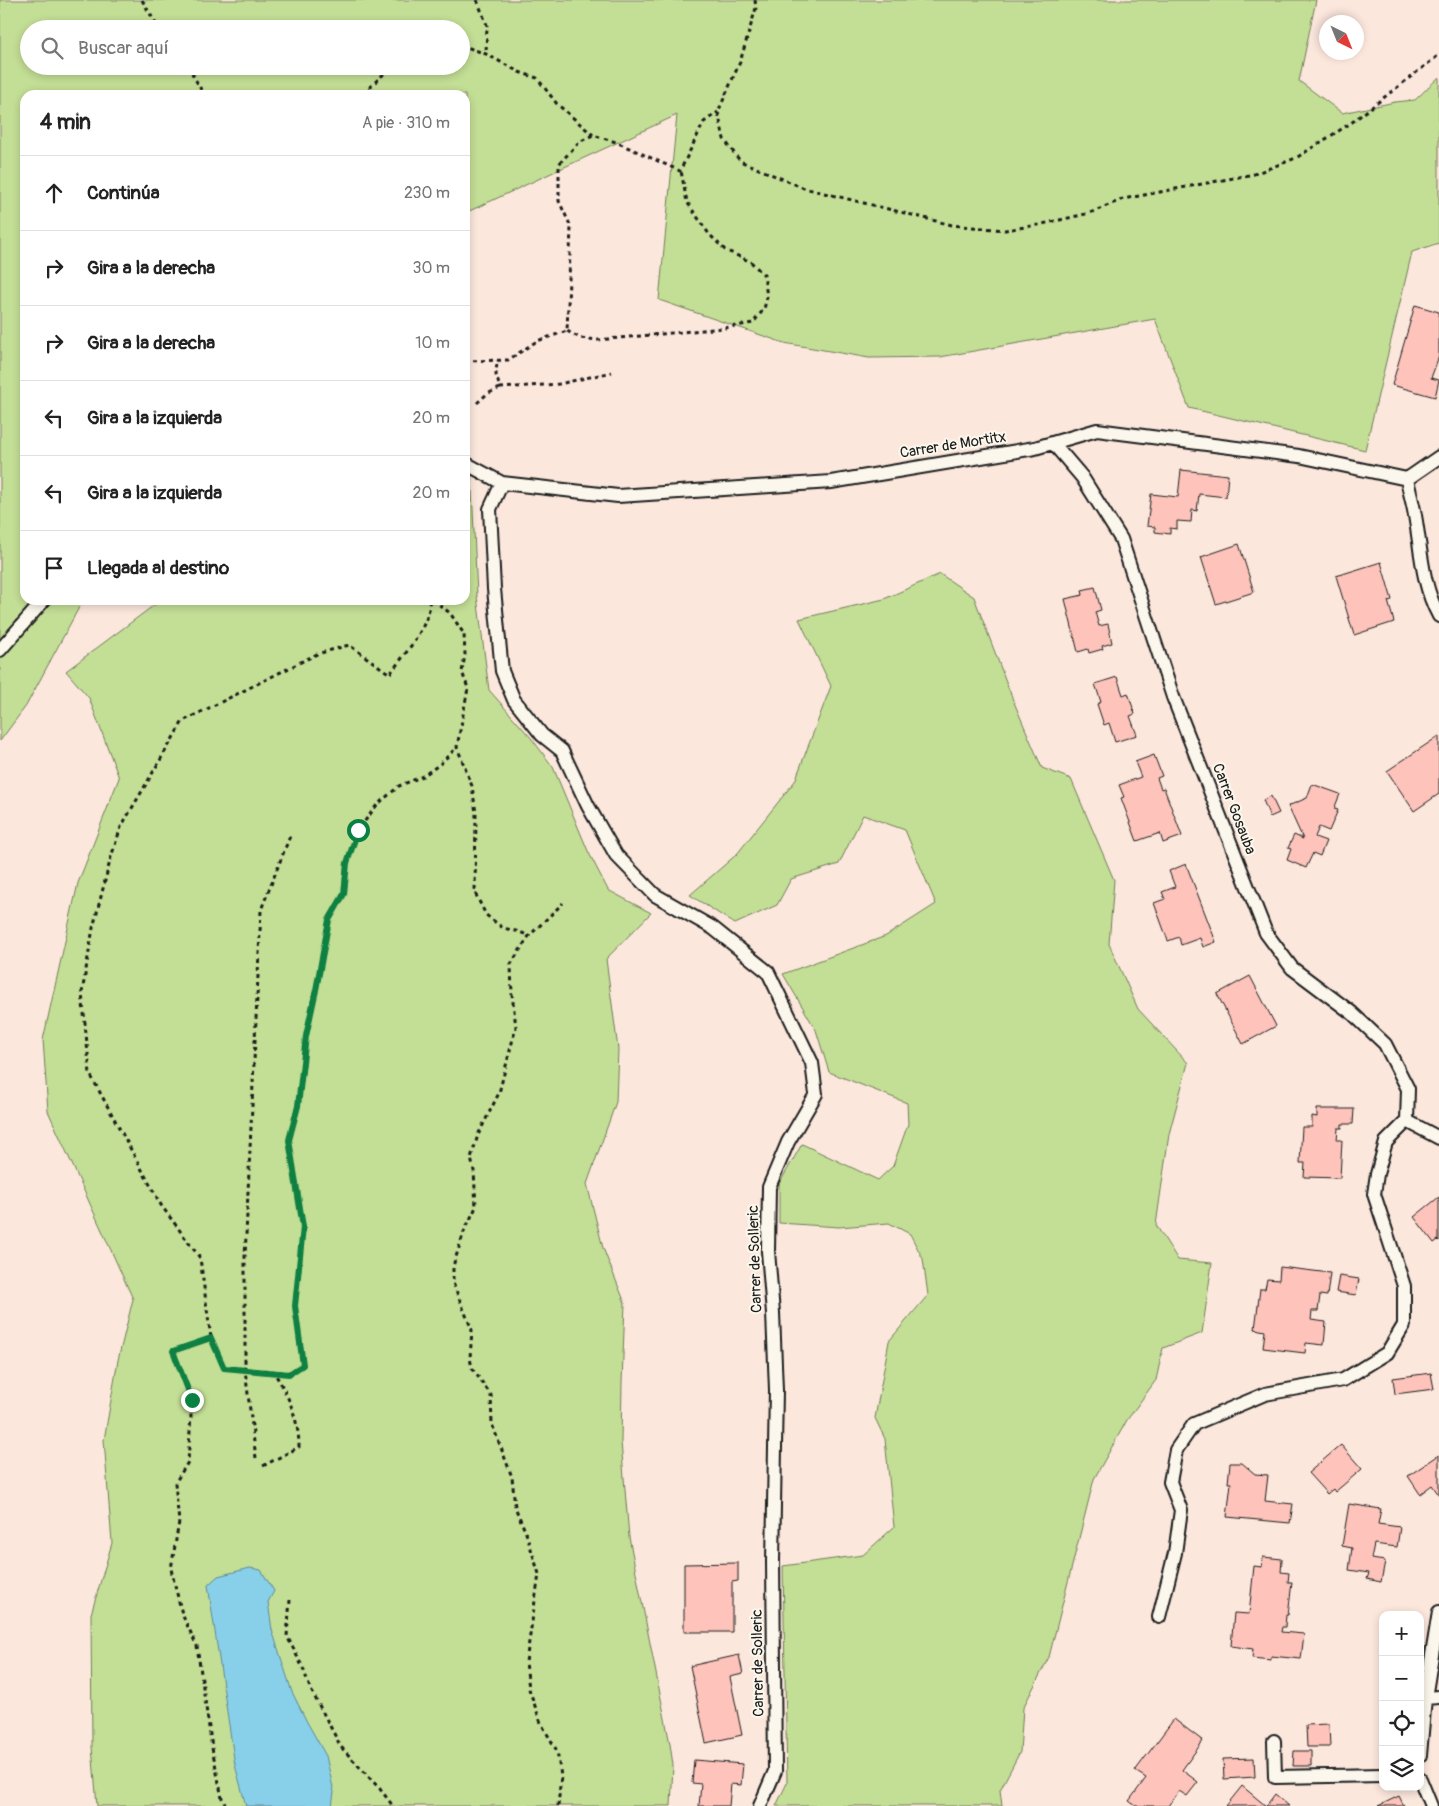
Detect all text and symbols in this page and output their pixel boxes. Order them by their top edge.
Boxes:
north arrow [1319,15,1364,60]
search box [20,20,470,75]
icon: search [38,34,66,62]
text: Buscar aquí [78,36,169,60]
text: 4 min [40,109,91,136]
text: A pie · 310 m [362,113,450,133]
icon: ahead [40,179,68,207]
text: Continúa [87,181,160,205]
text: 230 m [404,183,450,203]
icon: right [40,254,68,282]
text: Gira a la derecha [87,256,215,280]
text: 30 m [412,258,450,278]
icon: right [40,329,68,357]
text: Gira a la derecha [87,331,215,355]
text: 10 m [415,333,450,353]
icon: left [40,404,68,432]
text: Gira a la izquierda [87,406,222,430]
text: 20 m [412,408,450,428]
street label: Carrer de Mortitx [899,427,1007,463]
icon: left [40,479,68,507]
text: Gira a la izquierda [87,481,222,505]
text: 20 m [412,483,450,503]
icon: arrive [40,554,68,582]
text: Llegada al destino [87,556,229,580]
street label: Carrer Gosauba [1208,761,1260,857]
route start [347,819,370,842]
street label: Carrer de Solleric [744,1204,766,1313]
route end [181,1389,204,1412]
street label: Carrer de Solleric [748,1609,768,1717]
map controls [1379,1611,1424,1791]
button: + [1379,1611,1424,1656]
button: − [1379,1656,1424,1701]
button: locate [1379,1701,1424,1746]
button: layers [1379,1746,1424,1791]

